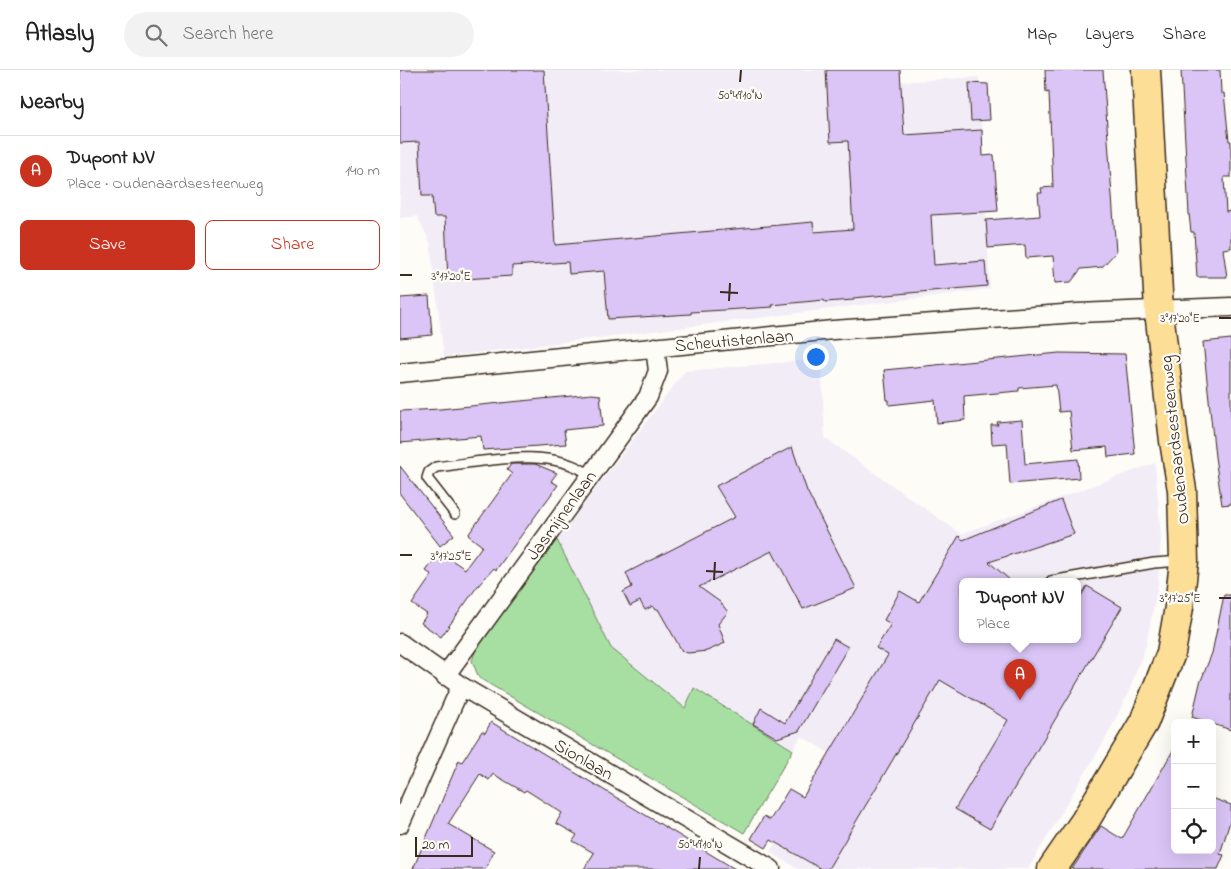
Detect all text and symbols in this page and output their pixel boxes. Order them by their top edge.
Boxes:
search box [124,12,474,57]
text: Atlasly [25,17,94,52]
icon: search [142,21,170,49]
text: Search here [182,21,273,48]
text: Map [1027,22,1057,48]
text: Layers [1085,22,1135,48]
text: Share [1163,22,1206,48]
text: 50°49'10"N [718,87,763,105]
text: Nearby [20,88,84,118]
text: Dupont NV [67,145,154,172]
text: A [31,159,41,183]
text: 140 m [345,159,380,183]
text: Place · Oudenaardsesteenweg [67,172,263,196]
button: Save [20,220,195,270]
button: Share [205,220,380,270]
text: 3°17'20"E [431,268,471,286]
text: 3°17'20"E [1160,310,1200,328]
street label: Scheutistenlaan [674,324,795,360]
your location [803,344,829,370]
street label: Oudenaardsesteenweg [1154,354,1199,526]
street label: Jasmijnenlaan [521,466,604,567]
text: 3°17'25"E [430,548,472,566]
popup [959,578,1081,643]
text: Dupont NV [976,585,1064,612]
text: 3°17'25"E [1159,590,1201,608]
text: Place [976,612,1010,636]
pin: A [1004,659,1036,700]
map controls [1171,719,1216,854]
button: + [1171,719,1216,764]
street label: Sionlaan [549,733,617,788]
button: − [1171,764,1216,809]
button: locate [1171,809,1216,854]
scale bar [415,834,472,857]
text: 20 m [422,835,449,856]
text: 50°49'10"N [678,836,723,854]

